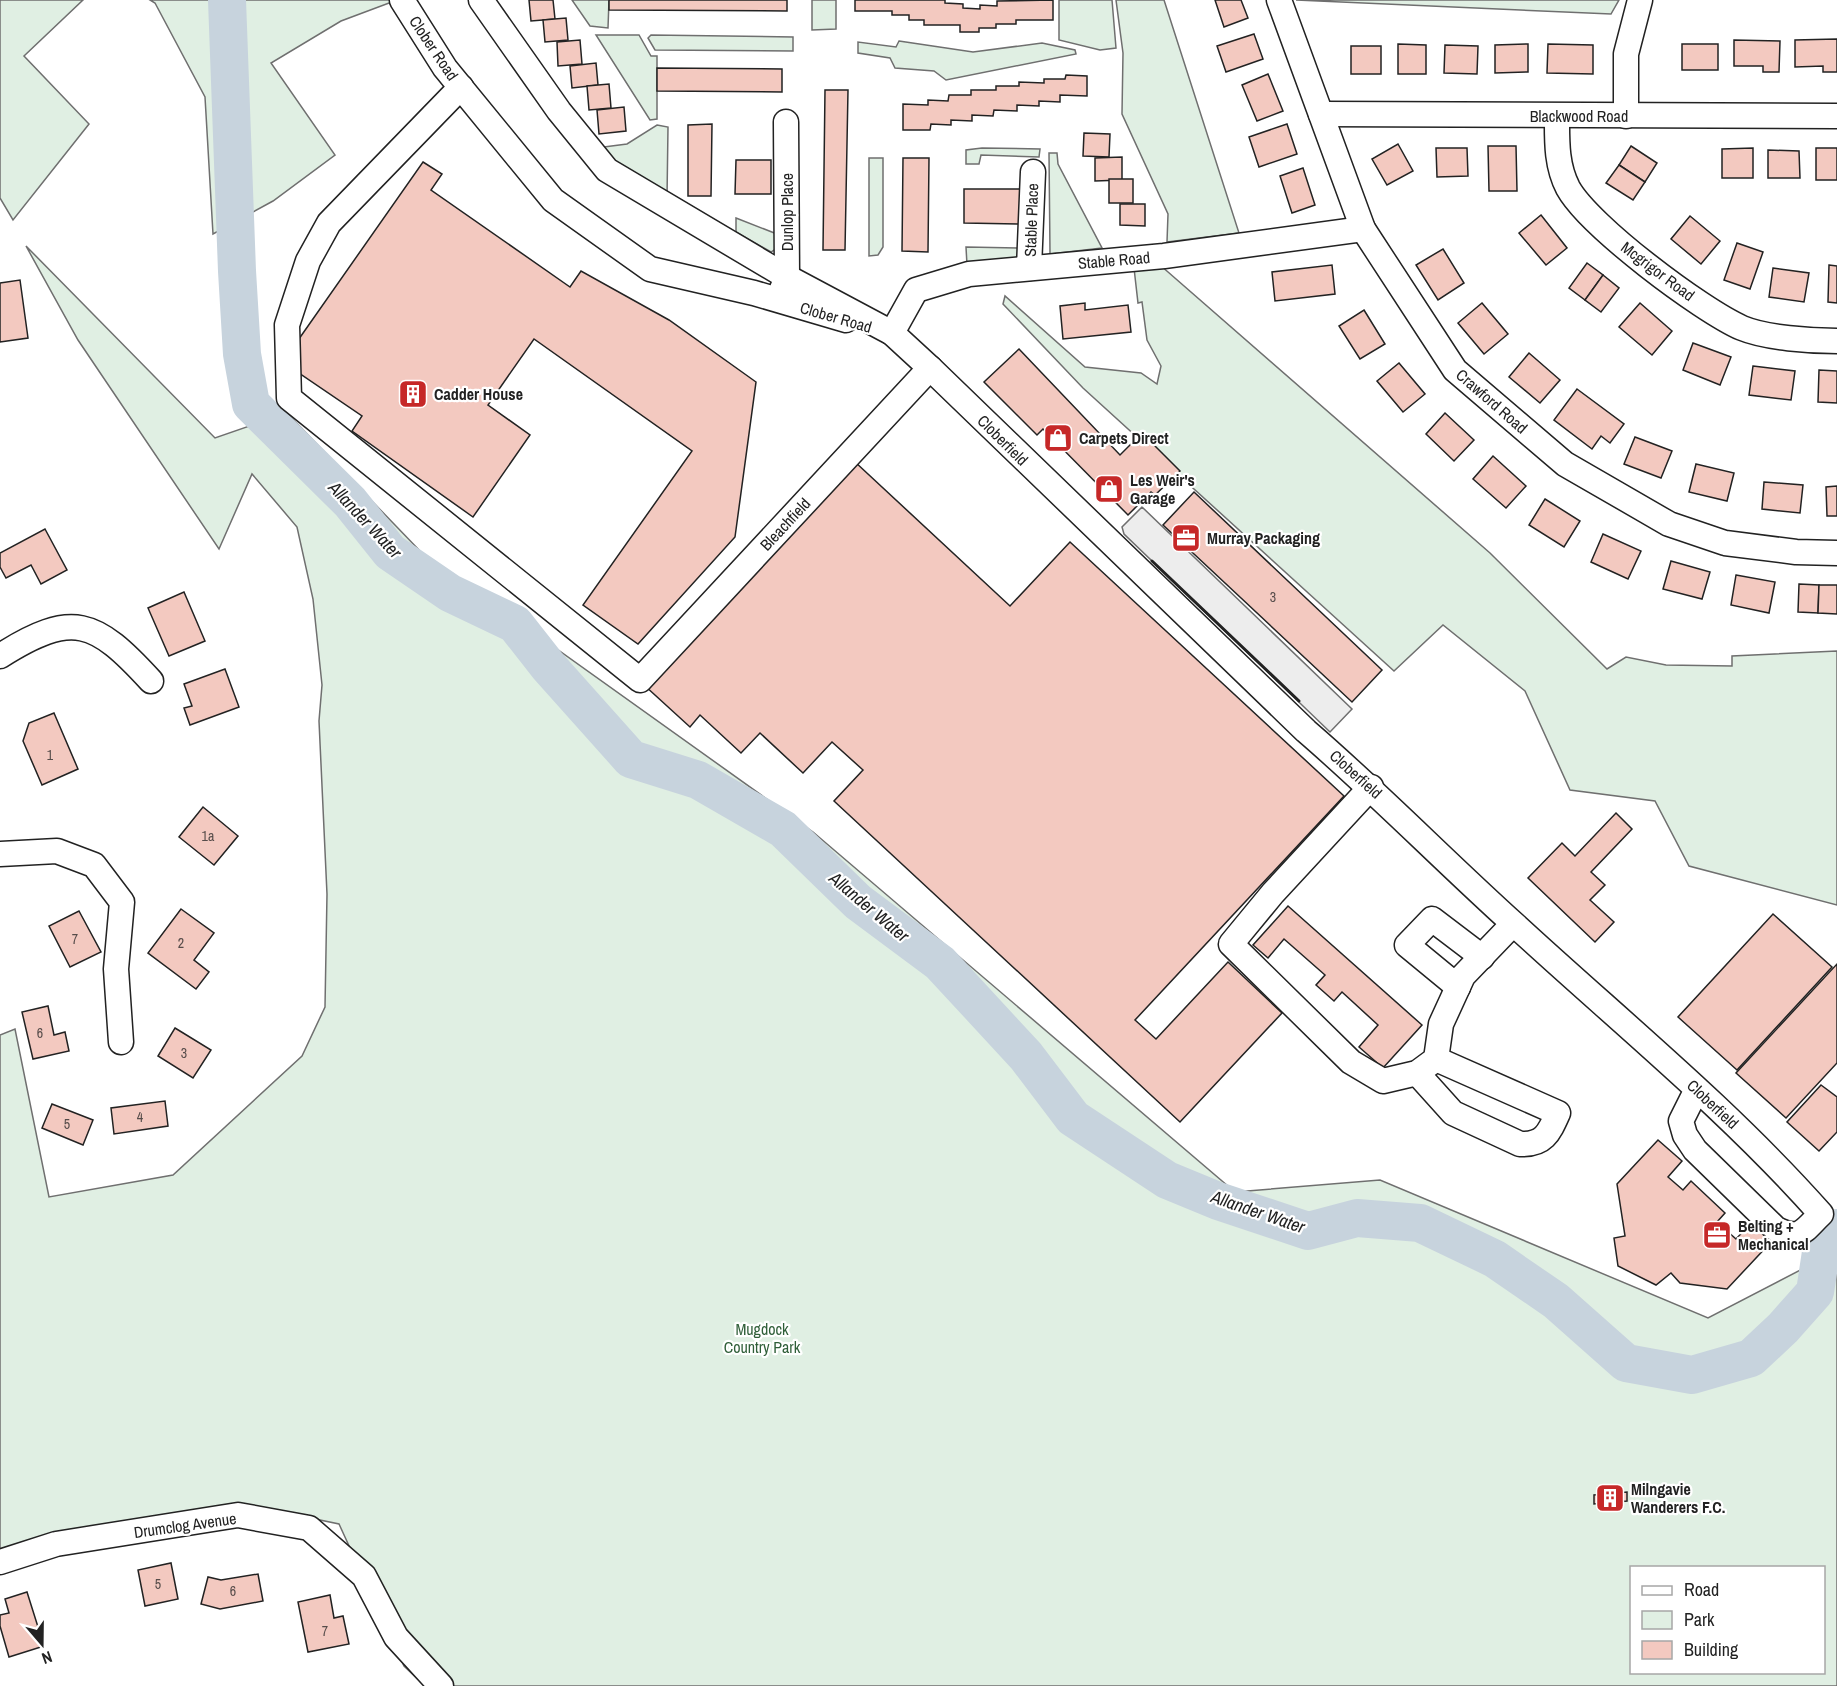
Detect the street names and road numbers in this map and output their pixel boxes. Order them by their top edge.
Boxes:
street label: Clober Road [404,11,464,85]
street label: Blackwood Road [1530,105,1628,127]
street label: Dunlop Place [776,173,798,251]
street label: Stable Place [1019,183,1043,257]
street label: Mcgrigor Road [1617,236,1699,306]
street label: Stable Road [1077,246,1151,274]
street label: Clober Road [798,296,874,338]
street label: Crawford Road [1451,364,1533,438]
street label: Cloberfield [973,410,1033,470]
street label: Bleachfield [755,493,815,555]
street label: Cloberfield [1325,745,1387,803]
street label: Cloberfield [1682,1074,1744,1134]
street label: Drumclog Avenue [132,1507,238,1543]

